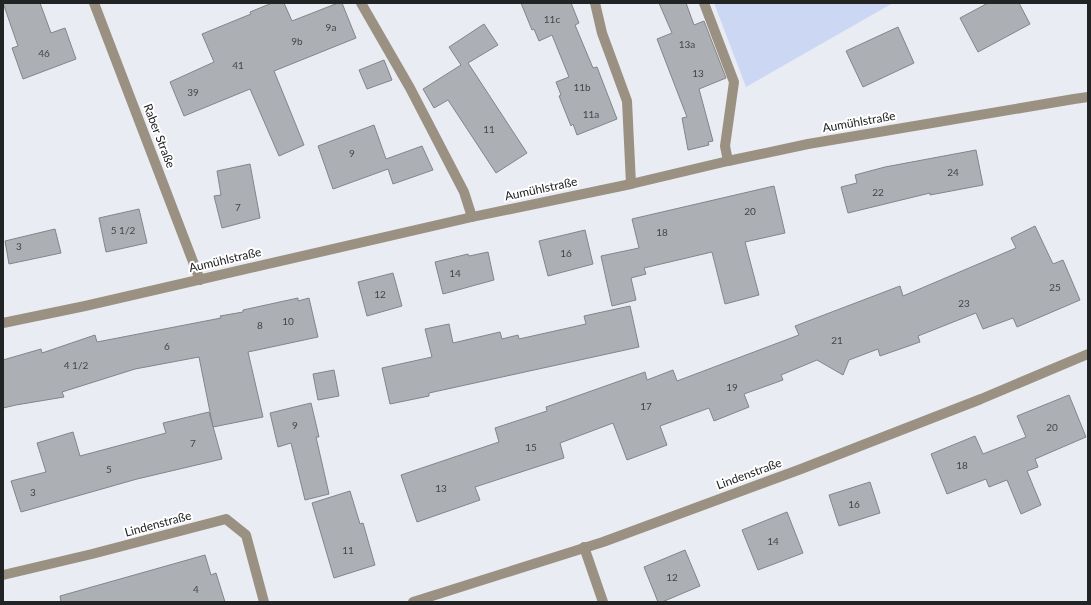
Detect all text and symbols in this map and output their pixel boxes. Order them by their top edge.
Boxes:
house number: 11c [544,13,560,25]
house number: 9a [326,21,336,33]
house number: 9b [291,35,303,47]
house number: 13a [679,38,695,50]
house number: 46 [38,47,50,59]
house number: 41 [232,59,244,71]
house number: 13 [692,67,704,79]
house number: 11b [573,81,591,93]
house number: 39 [187,86,199,98]
street label: Raber Straße [140,102,179,170]
house number: 11a [583,108,599,120]
street label: Aumühlstraße [821,108,897,135]
house number: 11 [483,123,495,135]
house number: 9 [349,147,355,159]
house number: 24 [947,166,959,178]
street label: Aumühlstraße [503,174,579,204]
house number: 22 [872,186,884,198]
house number: 7 [235,201,241,213]
house number: 20 [744,205,756,217]
house number: 5 1/2 [111,224,135,236]
house number: 18 [656,226,668,238]
house number: 3 [16,240,22,252]
street label: Aumühlstraße [187,244,263,275]
house number: 16 [560,247,572,259]
house number: 14 [449,267,461,279]
house number: 25 [1049,281,1061,293]
house number: 12 [374,288,386,300]
house number: 23 [958,297,970,309]
house number: 10 [282,315,294,327]
house number: 8 [257,319,263,331]
house number: 21 [831,334,843,346]
house number: 6 [164,340,170,352]
house number: 4 1/2 [64,359,88,371]
house number: 19 [726,381,738,393]
house number: 17 [640,400,652,412]
house number: 9 [292,419,298,431]
house number: 20 [1046,421,1058,433]
house number: 7 [190,437,196,449]
house number: 15 [525,441,537,453]
street label: Lindenstraße [714,455,784,492]
house number: 18 [956,459,968,471]
house number: 5 [106,463,112,475]
house number: 13 [435,482,447,494]
house number: 3 [30,486,36,498]
house number: 16 [848,498,860,510]
street label: Lindenstraße [123,507,193,540]
house number: 14 [767,535,779,547]
house number: 11 [342,544,354,556]
house number: 12 [666,571,678,583]
house number: 4 [193,583,199,595]

